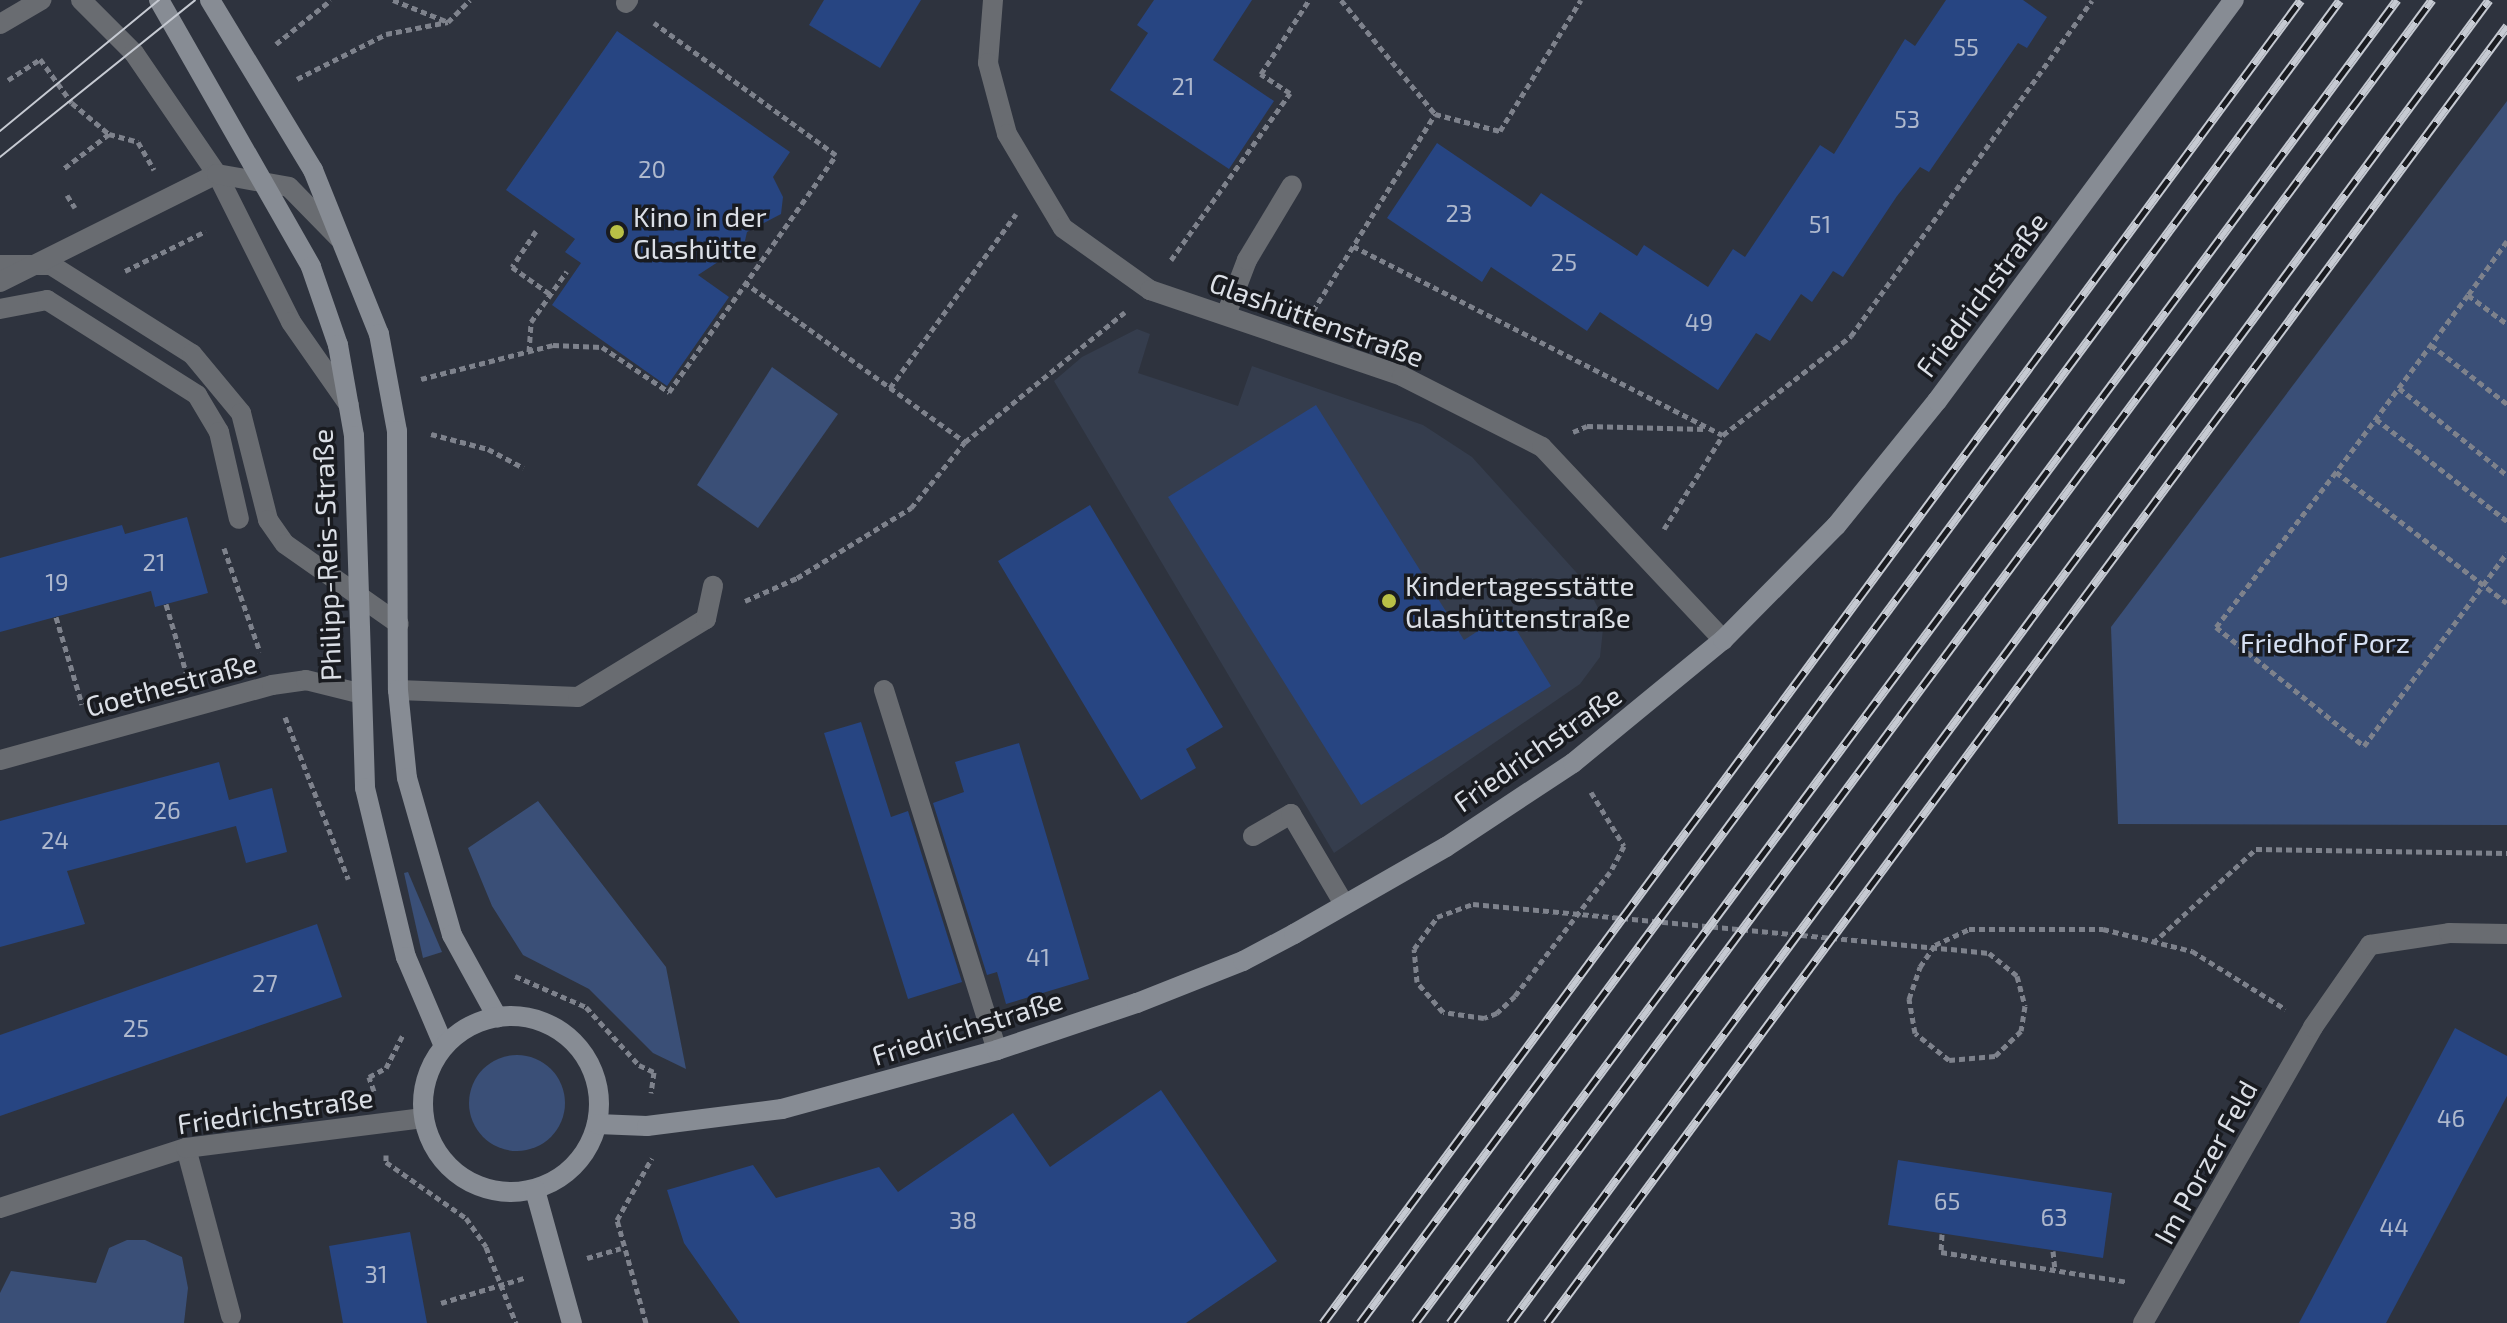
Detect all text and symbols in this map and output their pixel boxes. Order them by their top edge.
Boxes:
house number: 55 [1953,33,1979,61]
house number: 21 [1171,72,1195,100]
house number: 53 [1894,105,1920,133]
house number: 20 [638,155,666,183]
place label: Kino in der Glashütte [633,199,767,265]
house number: 23 [1446,199,1472,227]
street label: Friedrichstraße [1908,205,2054,383]
house number: 51 [1809,210,1831,238]
marker: Kino in der Glashütte [608,223,626,241]
house number: 25 [1551,248,1577,276]
street label: Glashüttenstraße [1205,265,1429,373]
house number: 49 [1685,308,1713,336]
street label: Philipp-Reis-Straße [305,428,347,682]
house number: 21 [142,548,166,576]
house number: 19 [45,568,69,596]
place label: Kindertagesstätte Glashüttenstraße [1405,568,1635,634]
marker: Kindertagesstätte Glashüttenstraße [1380,592,1398,610]
park label: Friedhof Porz [2240,625,2410,659]
street label: Goethestraße [82,645,260,723]
street label: Friedrichstraße [1447,678,1627,818]
house number: 26 [153,796,181,824]
house number: 24 [41,826,69,854]
house number: 41 [1026,943,1050,971]
house number: 27 [252,969,278,997]
street label: Friedrichstraße [868,982,1066,1072]
house number: 25 [123,1014,149,1042]
street label: Im Porzer Feld [2146,1074,2264,1250]
street label: Friedrichstraße [175,1080,375,1140]
house number: 46 [2437,1104,2465,1132]
house number: 65 [1934,1187,1960,1215]
house number: 63 [2040,1203,2068,1231]
house number: 38 [949,1206,977,1234]
house number: 44 [2379,1213,2409,1241]
house number: 31 [365,1260,387,1288]

